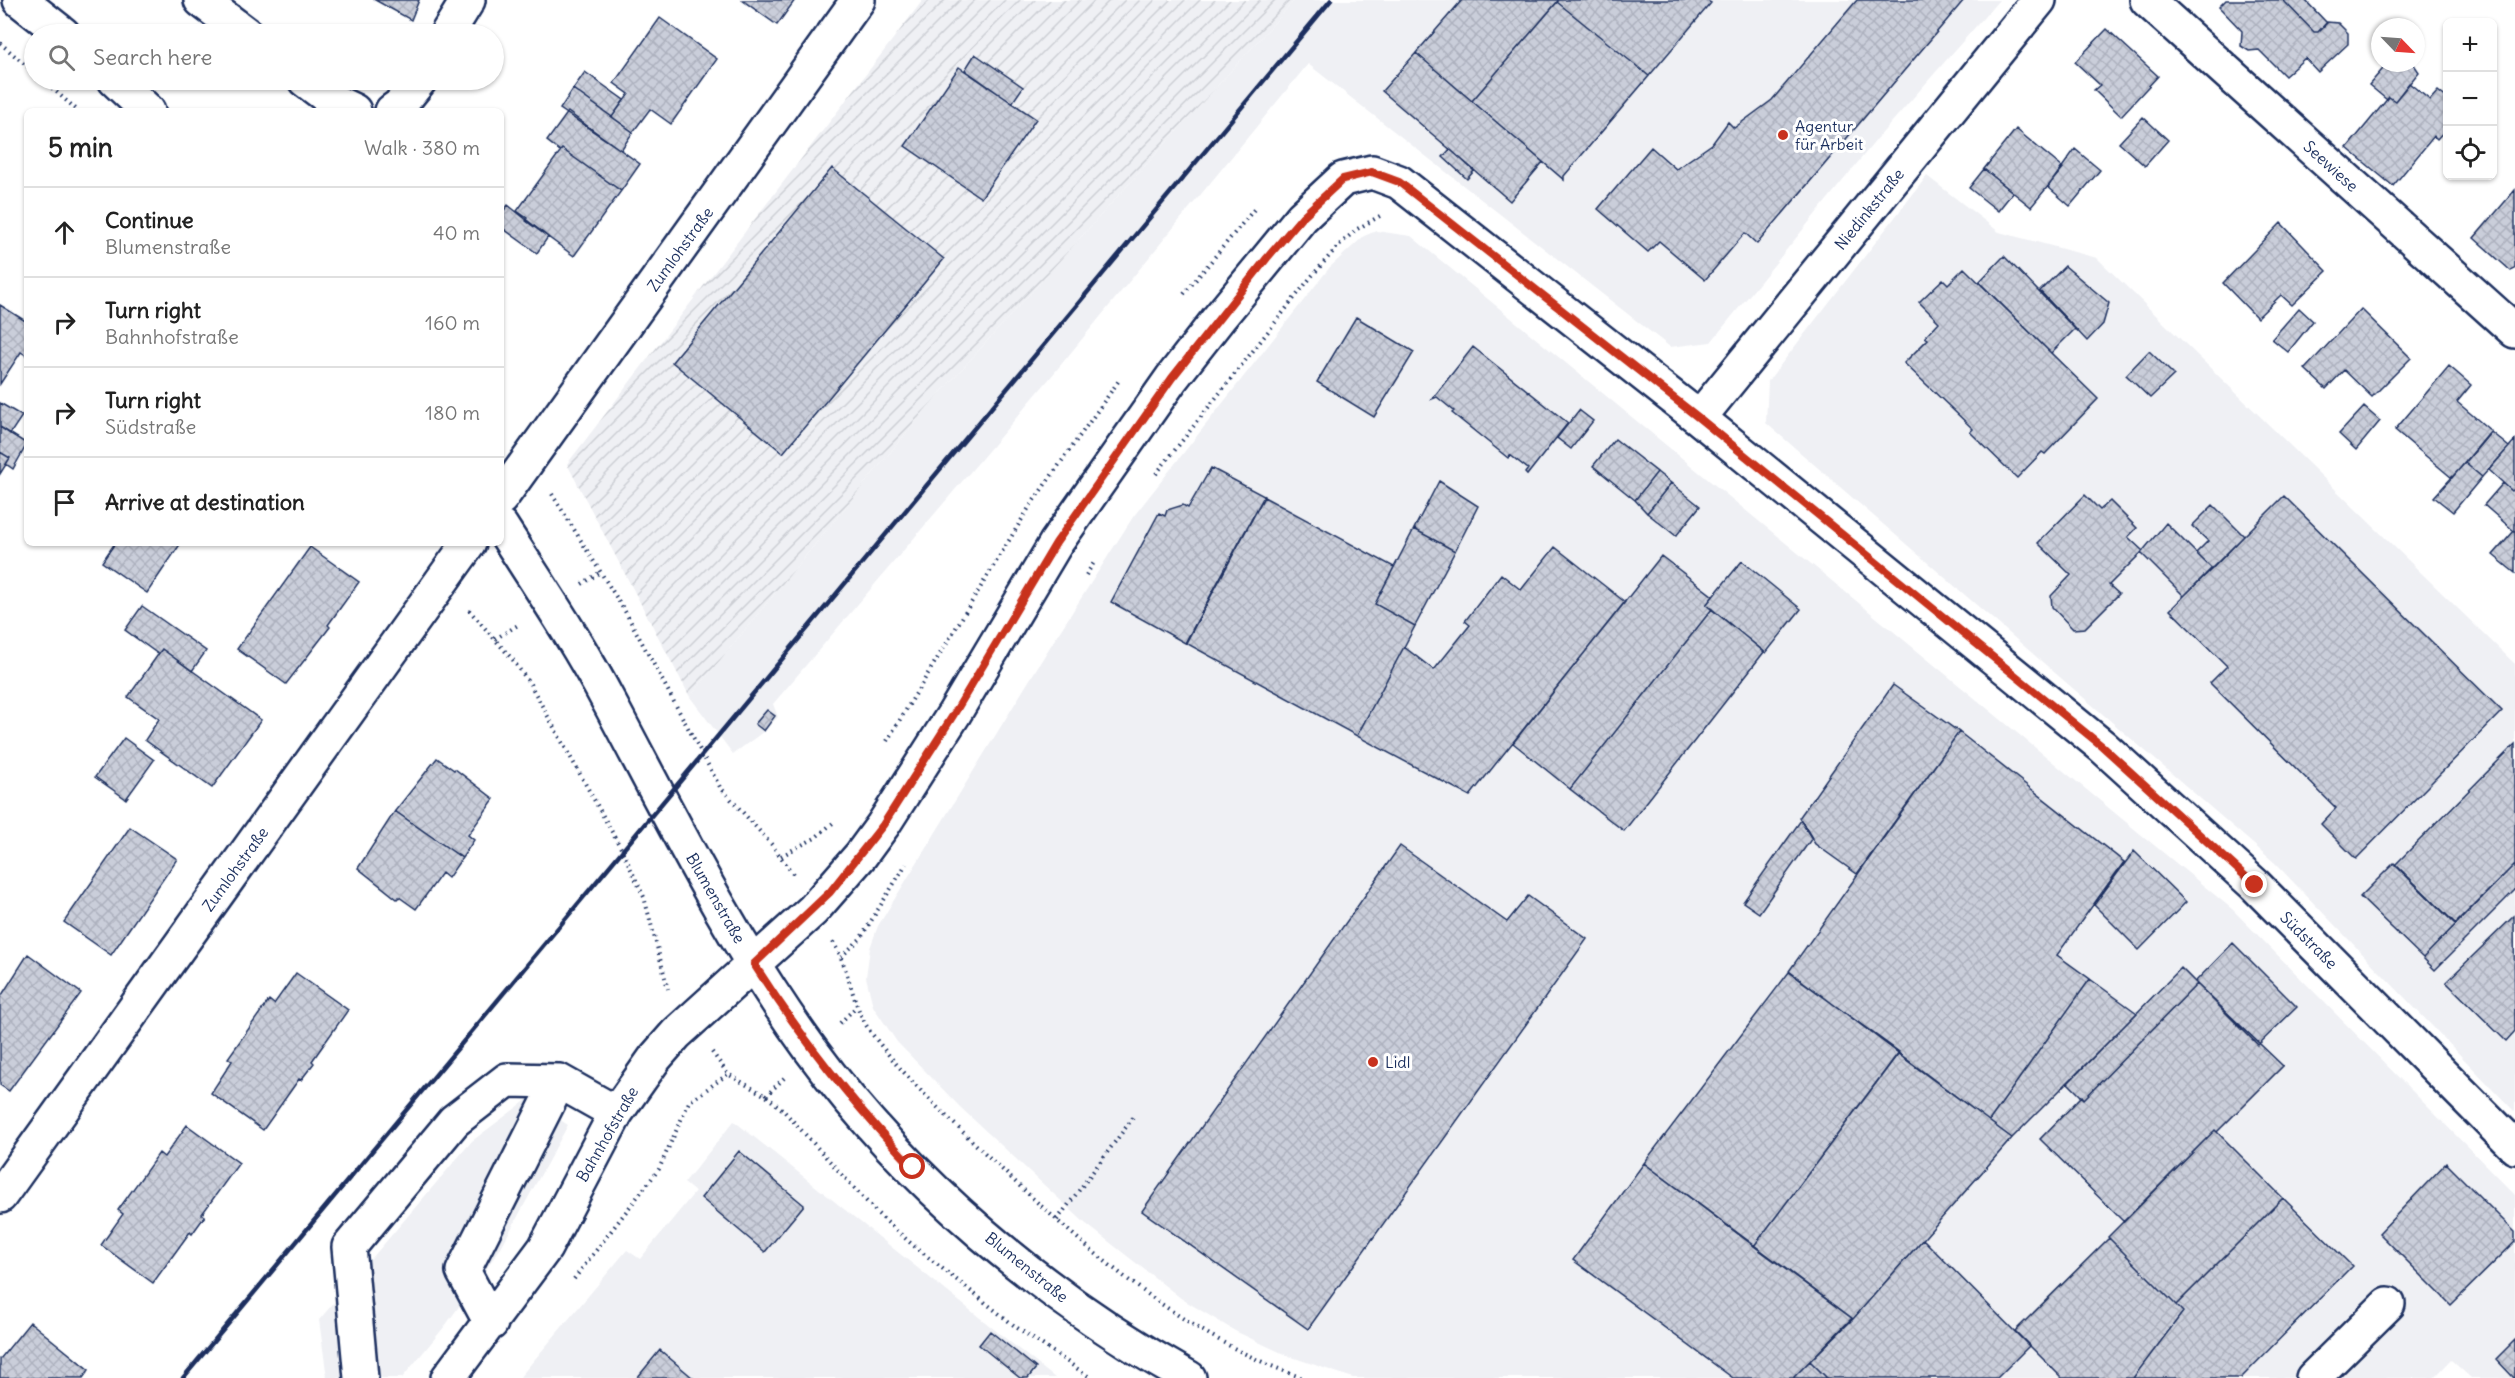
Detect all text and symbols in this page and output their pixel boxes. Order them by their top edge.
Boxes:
north arrow [2371,18,2425,72]
map controls [2443,18,2497,180]
button: + [2443,18,2497,72]
search box [24,24,504,90]
icon: search [45,41,78,74]
text: Search here [93,43,212,71]
button: − [2443,72,2497,126]
place label: Agentur für Arbeit [1795,116,1864,154]
button: locate [2443,126,2497,180]
marker: Agentur für Arbeit [1776,128,1790,142]
text: 5 min [48,131,113,164]
text: Walk · 380 m [364,135,480,160]
street label: Seewiese [2299,136,2363,196]
street label: Niedinkstraße [1830,164,1908,254]
street label: Zumlohstraße [643,203,717,295]
text: Continue [105,206,194,234]
icon: ahead [48,216,81,249]
text: 40 m [433,220,480,245]
text: Blumenstraße [105,234,231,259]
text: Turn right [105,296,201,324]
icon: right [48,306,81,339]
text: 160 m [425,310,480,335]
text: Bahnhofstraße [105,324,239,349]
text: Turn right [105,386,201,414]
icon: right [48,396,81,429]
text: 180 m [425,400,480,425]
text: Südstraße [105,414,196,439]
icon: arrive [48,486,81,519]
text: Arrive at destination [105,488,305,516]
street label: Zumlohstraße [198,823,272,915]
street label: Blumenstraße [682,849,750,947]
route end [2241,871,2267,897]
street label: Südstraße [2276,907,2342,973]
place label: Lidl [1385,1052,1410,1072]
marker: Lidl [1366,1055,1380,1069]
street label: Bahnhofstraße [572,1083,642,1185]
route start [899,1153,925,1179]
street label: Blumenstraße [982,1228,1072,1306]

